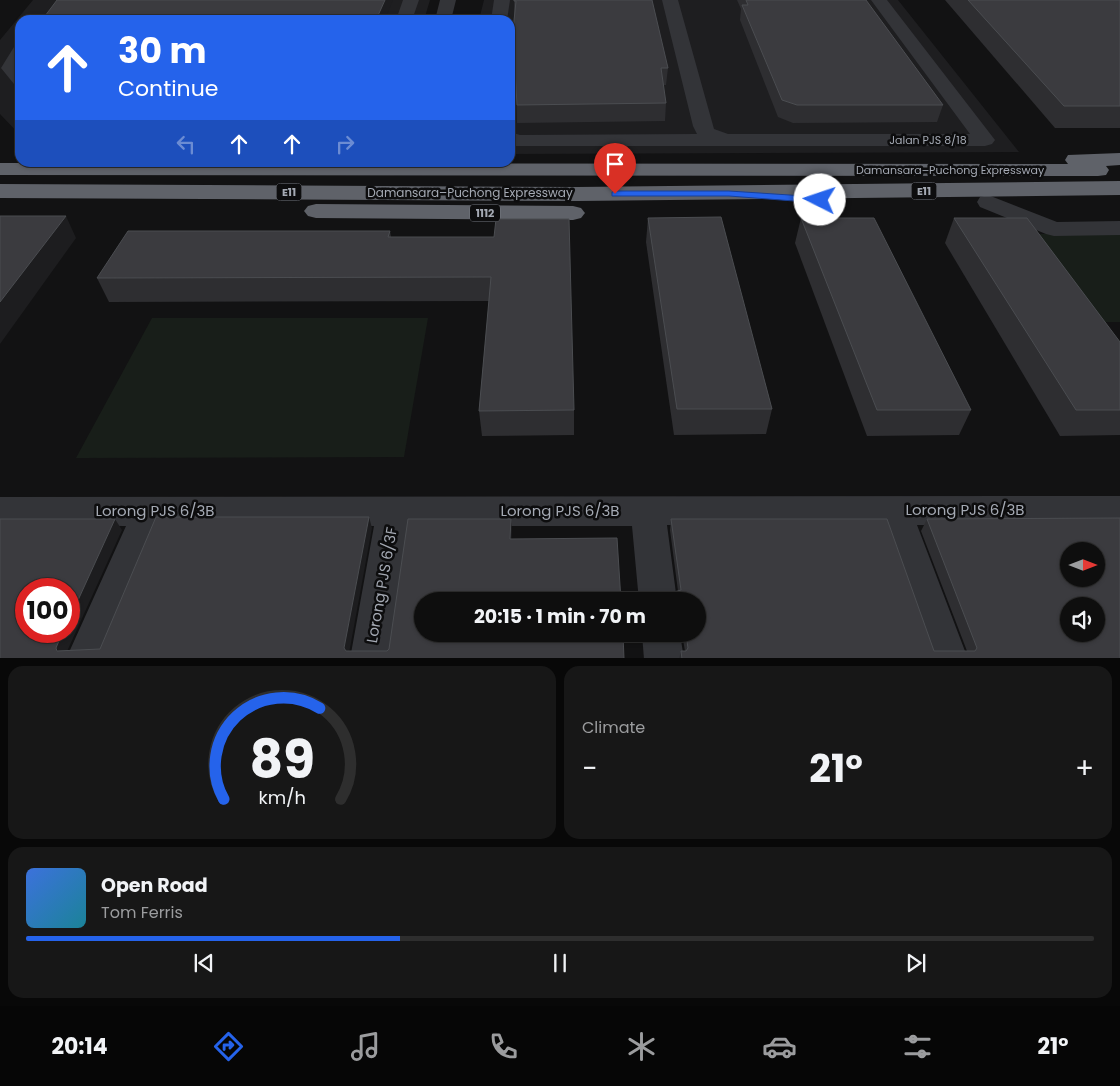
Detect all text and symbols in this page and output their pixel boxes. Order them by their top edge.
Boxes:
text: 30 m [118,26,206,75]
icon: ahead [35,35,100,100]
text: Continue [118,73,218,104]
icon: left [172,130,200,158]
icon: ahead [225,130,253,158]
icon: ahead [278,130,306,158]
icon: right [331,130,359,158]
street label: Jalan PJS 8/18 [889,132,967,148]
pin [594,143,636,194]
icon: arrive [601,150,629,178]
street label: Damansara–Puchong Expressway [856,162,1045,178]
position arrow [793,173,845,225]
road number: E11 [912,182,936,200]
road number: E11 [276,183,302,200]
street label: Damansara–Puchong Expressway [367,184,573,201]
road number: 1112 [470,204,500,222]
street label: Lorong PJS 6/3B [905,499,1025,520]
street label: Lorong PJS 6/3B [95,500,215,521]
street label: Lorong PJS 6/3B [500,500,620,521]
street label: Lorong PJS 6/3F [361,525,402,645]
north arrow [1060,542,1105,588]
map controls [1060,542,1105,642]
speed limit sign: 100 [15,578,80,643]
button: sound [1060,597,1105,642]
text: 20:15 · 1 min · 70 m [474,603,646,630]
text: Climate [582,716,645,739]
text: 89 [249,723,315,796]
text: 21° [809,742,863,795]
text: − [582,749,597,788]
text: + [1075,749,1094,788]
text: km/h [258,785,306,810]
text: Open Road [101,872,208,899]
text: Tom Ferris [101,901,183,924]
icon: previous [190,949,218,977]
icon: pause [546,949,574,977]
icon: next [902,949,930,977]
icon: directions [211,1029,246,1064]
icon: music [348,1029,383,1064]
icon: phone [486,1029,521,1064]
icon: climate [624,1029,659,1064]
icon: car [762,1029,797,1064]
icon: filters [900,1029,935,1064]
text: 20:14 [51,1031,108,1062]
text: 21° [1038,1031,1069,1062]

